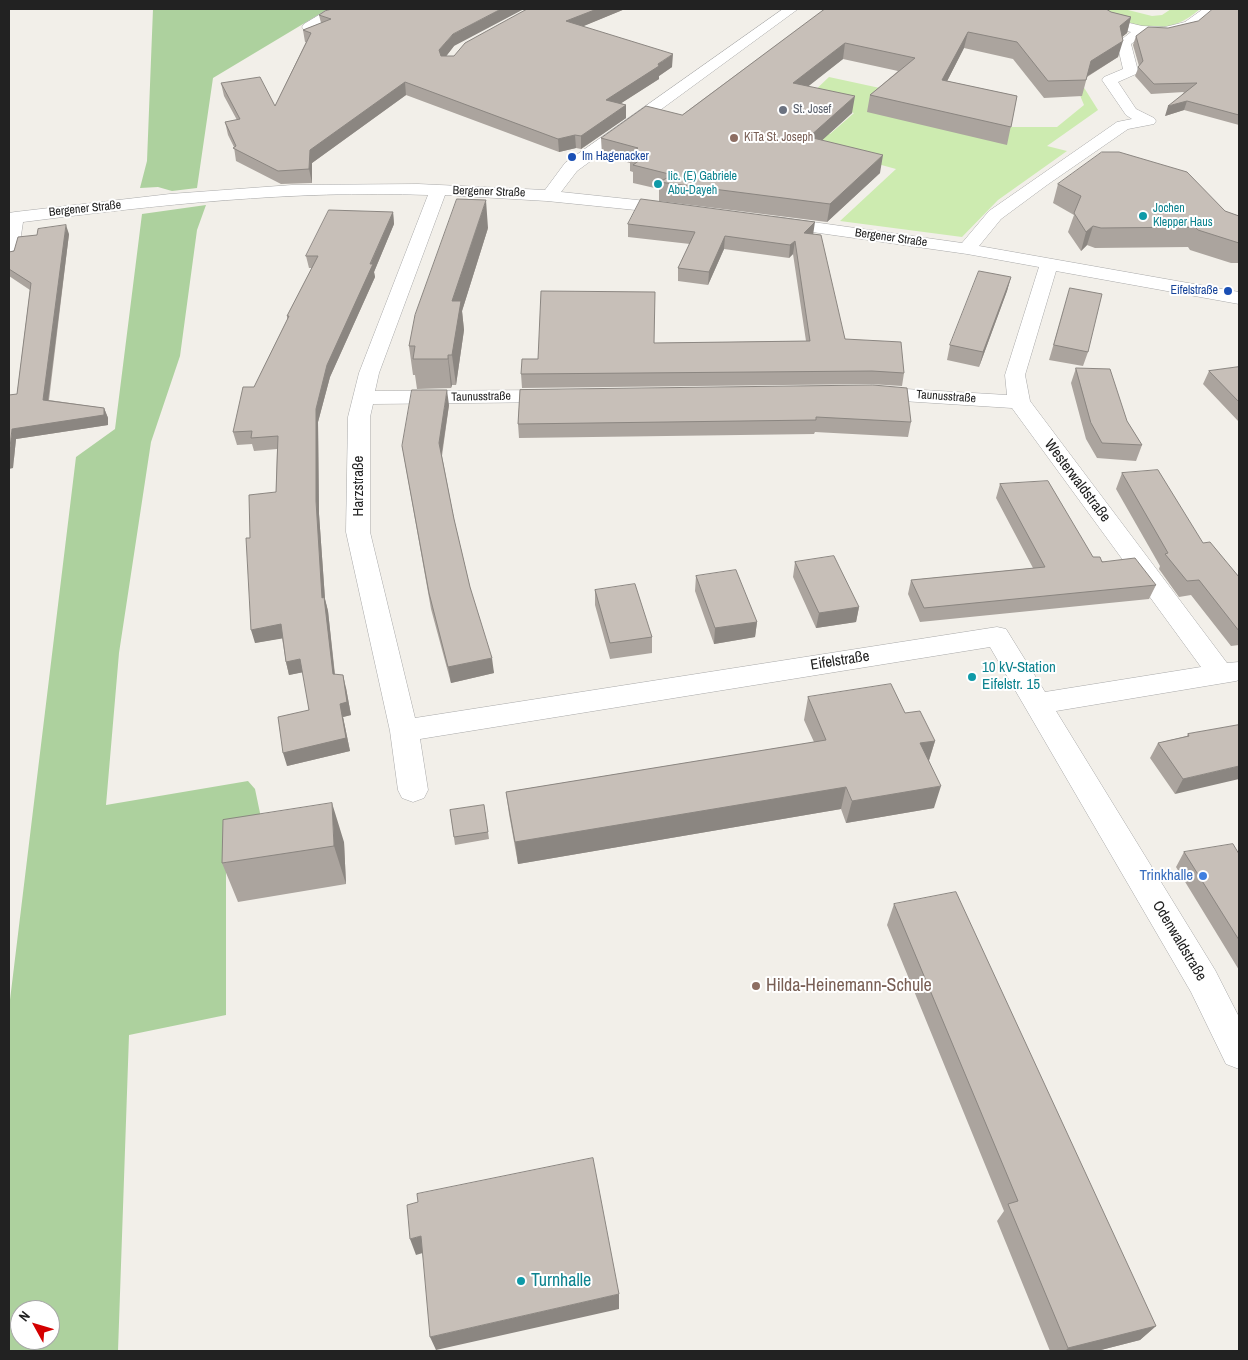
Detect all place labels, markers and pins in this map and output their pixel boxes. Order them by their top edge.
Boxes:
place label: St. Josef [793,103,831,117]
marker: St. Josef [777,104,789,116]
place label: KiTa St. Joseph [744,131,813,145]
marker: KiTa St. Joseph [728,132,740,144]
place label: Im Hagenacker [582,150,649,164]
marker: Im Hagenacker [566,151,578,163]
place label: lic. (E) Gabriele Abu-Dayeh [668,170,737,198]
marker: lic. (E) Gabriele Abu-Dayeh [652,178,664,190]
place label: Jochen Klepper Haus [1153,202,1213,230]
marker: Jochen Klepper Haus [1137,210,1149,222]
place label: Eifelstraße [1170,284,1218,298]
marker: Eifelstraße [1222,285,1234,297]
place label: 10 kV-Station Eifelstr. 15 [982,659,1056,694]
marker: 10 kV-Station Eifelstr. 15 [966,671,978,683]
place label: Trinkhalle [1139,867,1193,885]
marker: Trinkhalle [1197,870,1209,882]
place label: Hilda-Heinemann-Schule [766,975,932,997]
marker: Hilda-Heinemann-Schule [750,980,762,992]
place label: Turnhalle [531,1270,591,1292]
marker: Turnhalle [515,1275,527,1287]

